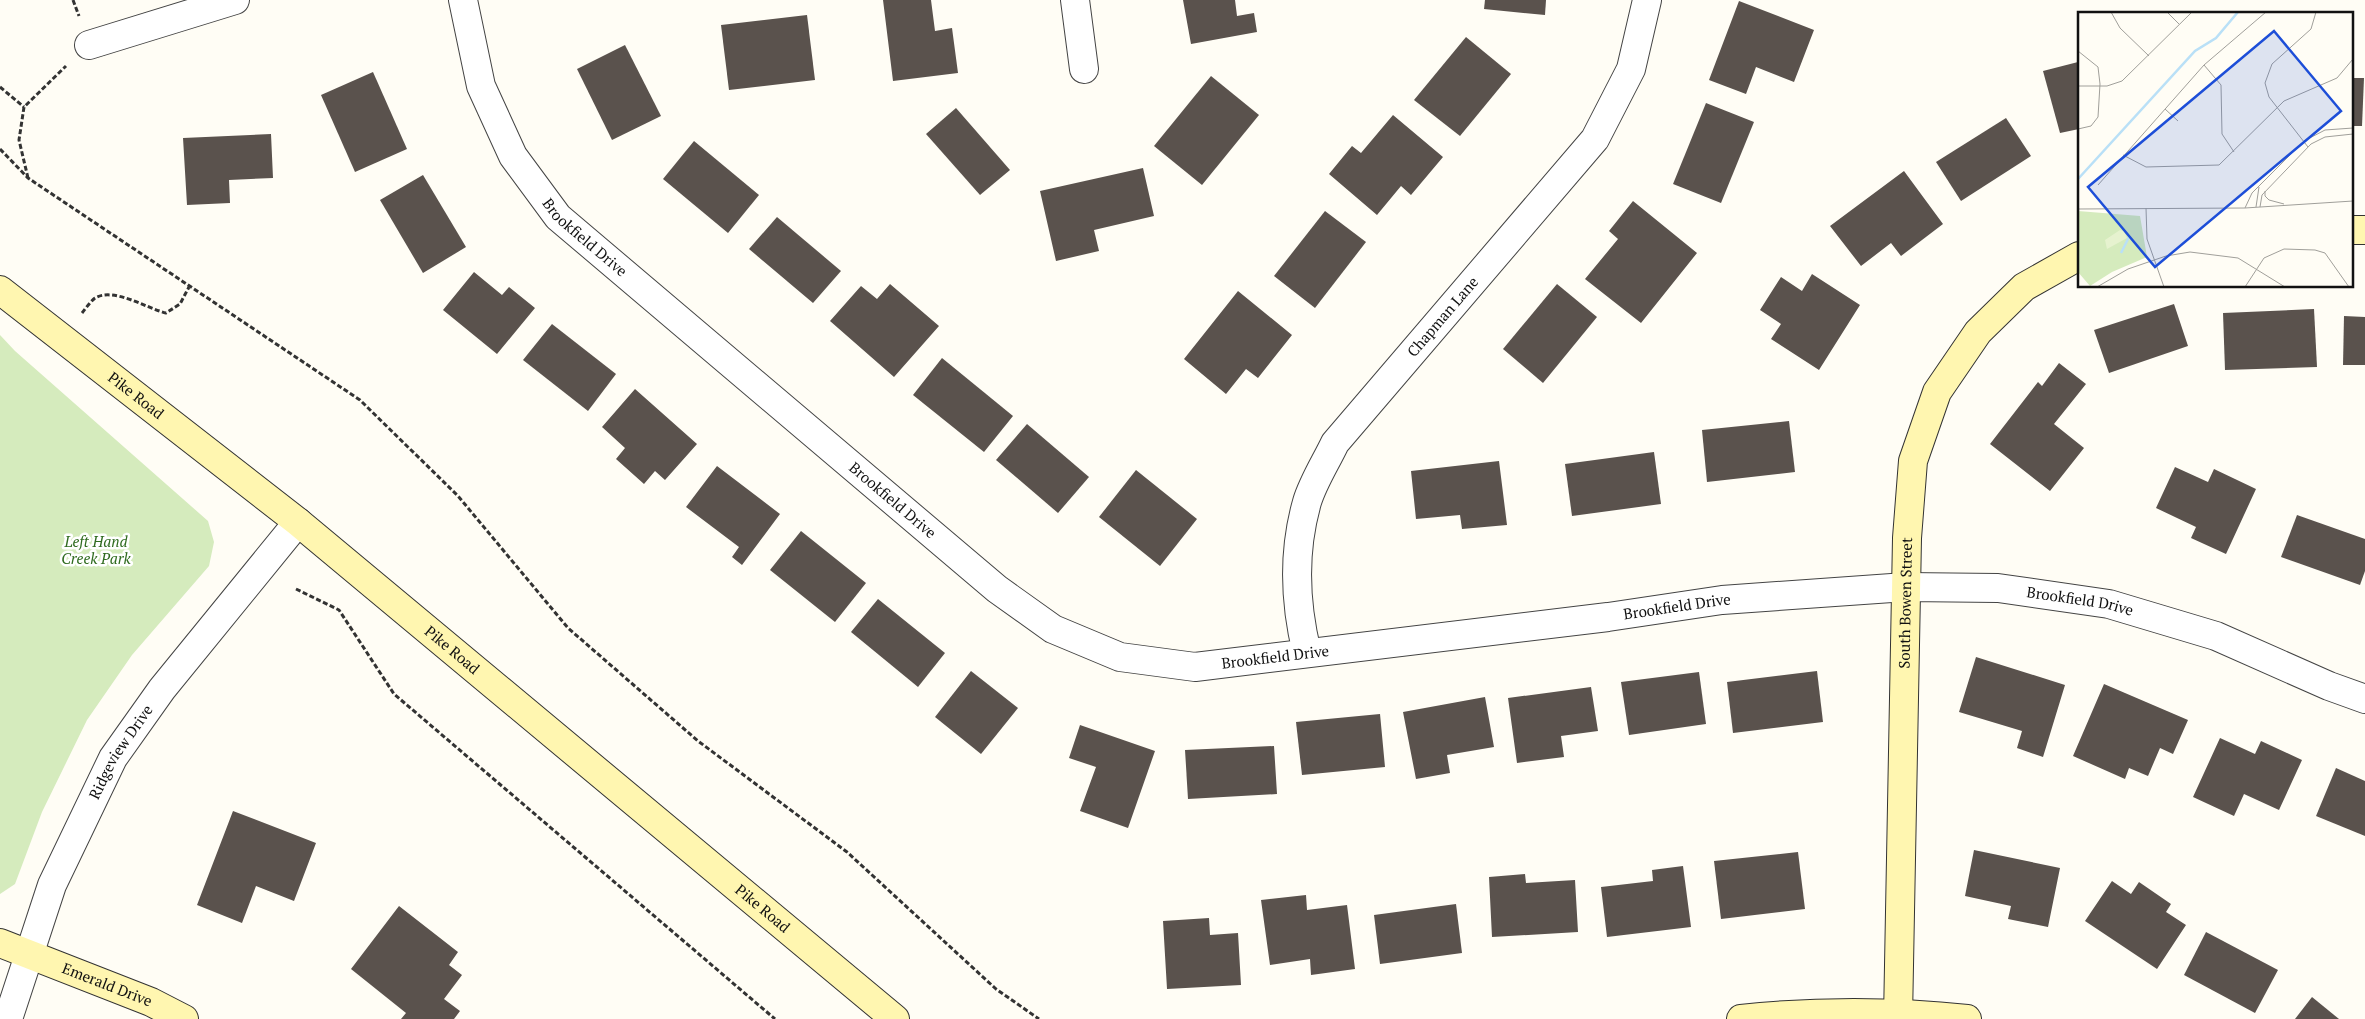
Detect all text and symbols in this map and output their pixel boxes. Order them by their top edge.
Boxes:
inset map [2078,12,2352,288]
street label: Brookfield Drive [538,194,632,280]
street label: Chapman Lane [1402,272,1482,361]
street label: Pike Road [104,367,168,423]
street label: Brookfield Drive [845,457,941,542]
park label: Left Hand Creek Park [61,531,131,568]
street label: South Bowen Street [1894,537,1916,669]
street label: Brookfield Drive [2025,581,2136,620]
street label: Brookfield Drive [1622,588,1731,624]
street label: Pike Road [421,621,484,678]
street label: Brookfield Drive [1220,640,1330,673]
street label: Ridgeview Drive [84,700,157,802]
street label: Pike Road [731,879,795,937]
street label: Emerald Drive [60,957,155,1010]

